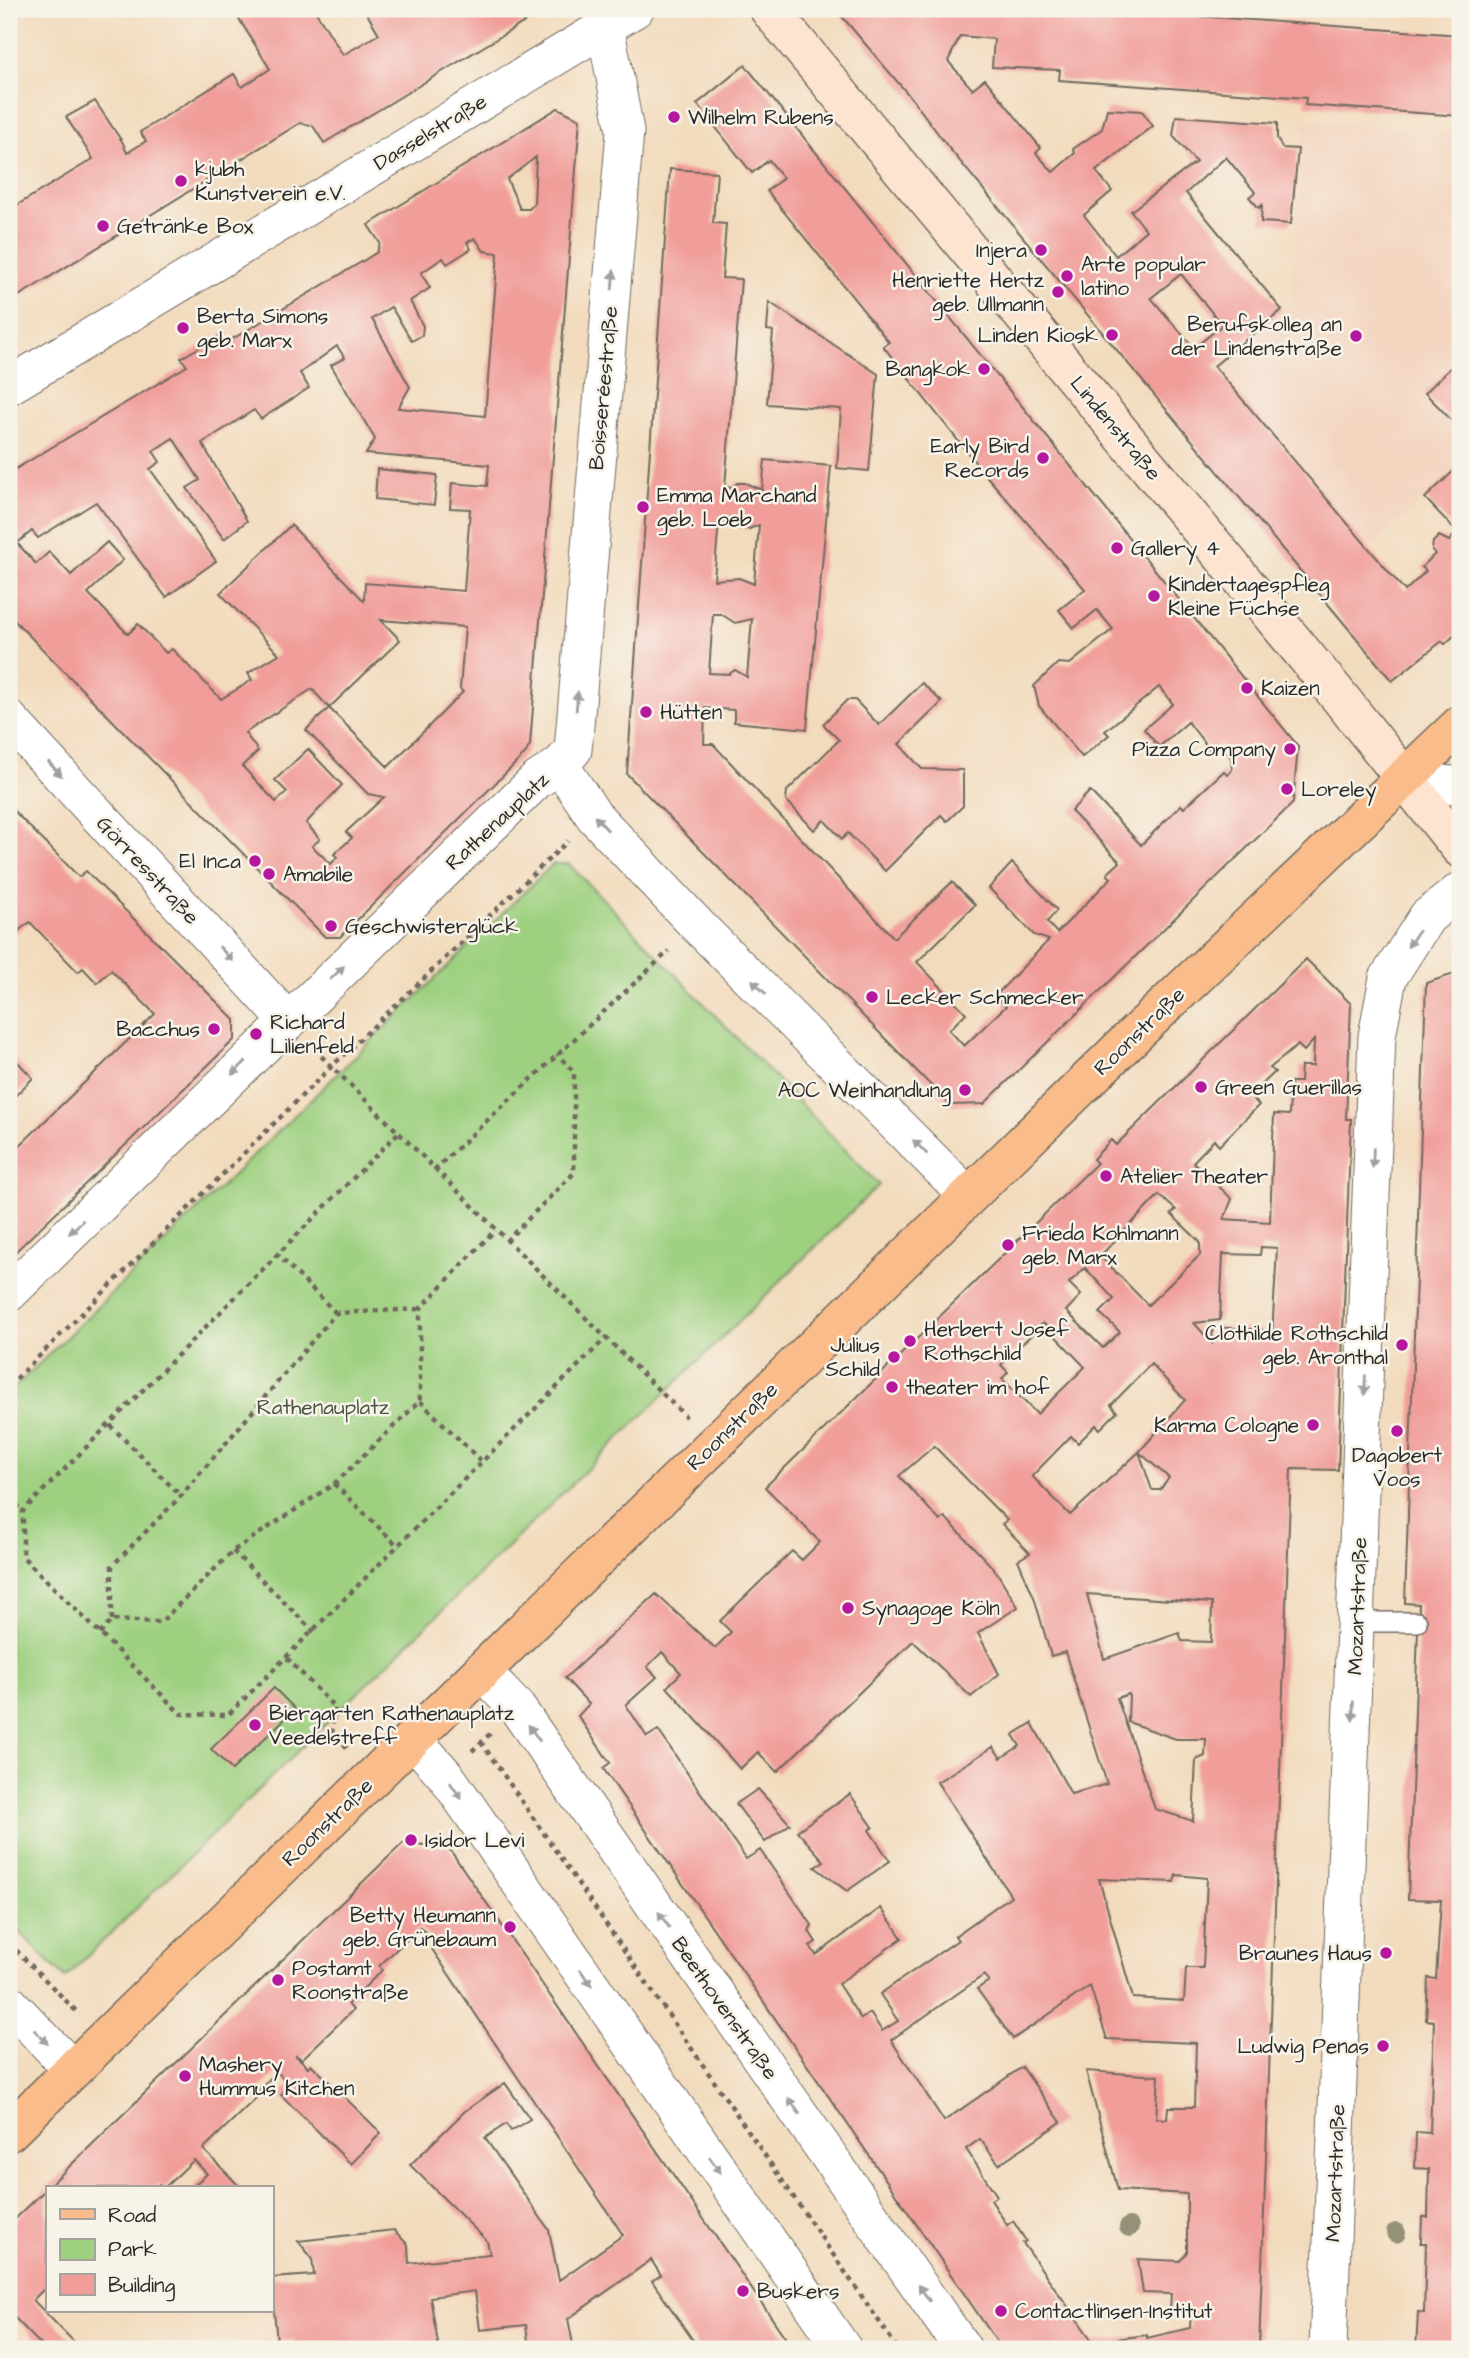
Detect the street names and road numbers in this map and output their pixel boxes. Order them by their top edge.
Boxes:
street label: Dasselstraße [368,87,492,178]
street label: Boisseréestraße [582,305,625,471]
street label: Lindenstraße [1063,370,1168,487]
street label: Rathenauplatz [439,765,557,878]
street label: Görresstraße [90,810,206,931]
street label: Roonstraße [1087,980,1191,1082]
street label: Roonstraße [680,1375,784,1477]
street label: Mozartstraße [1341,1537,1374,1675]
street label: Roonstraße [275,1771,379,1873]
street label: Beethovenstraße [664,1931,785,2086]
street label: Mozartstraße [1319,2104,1352,2242]

